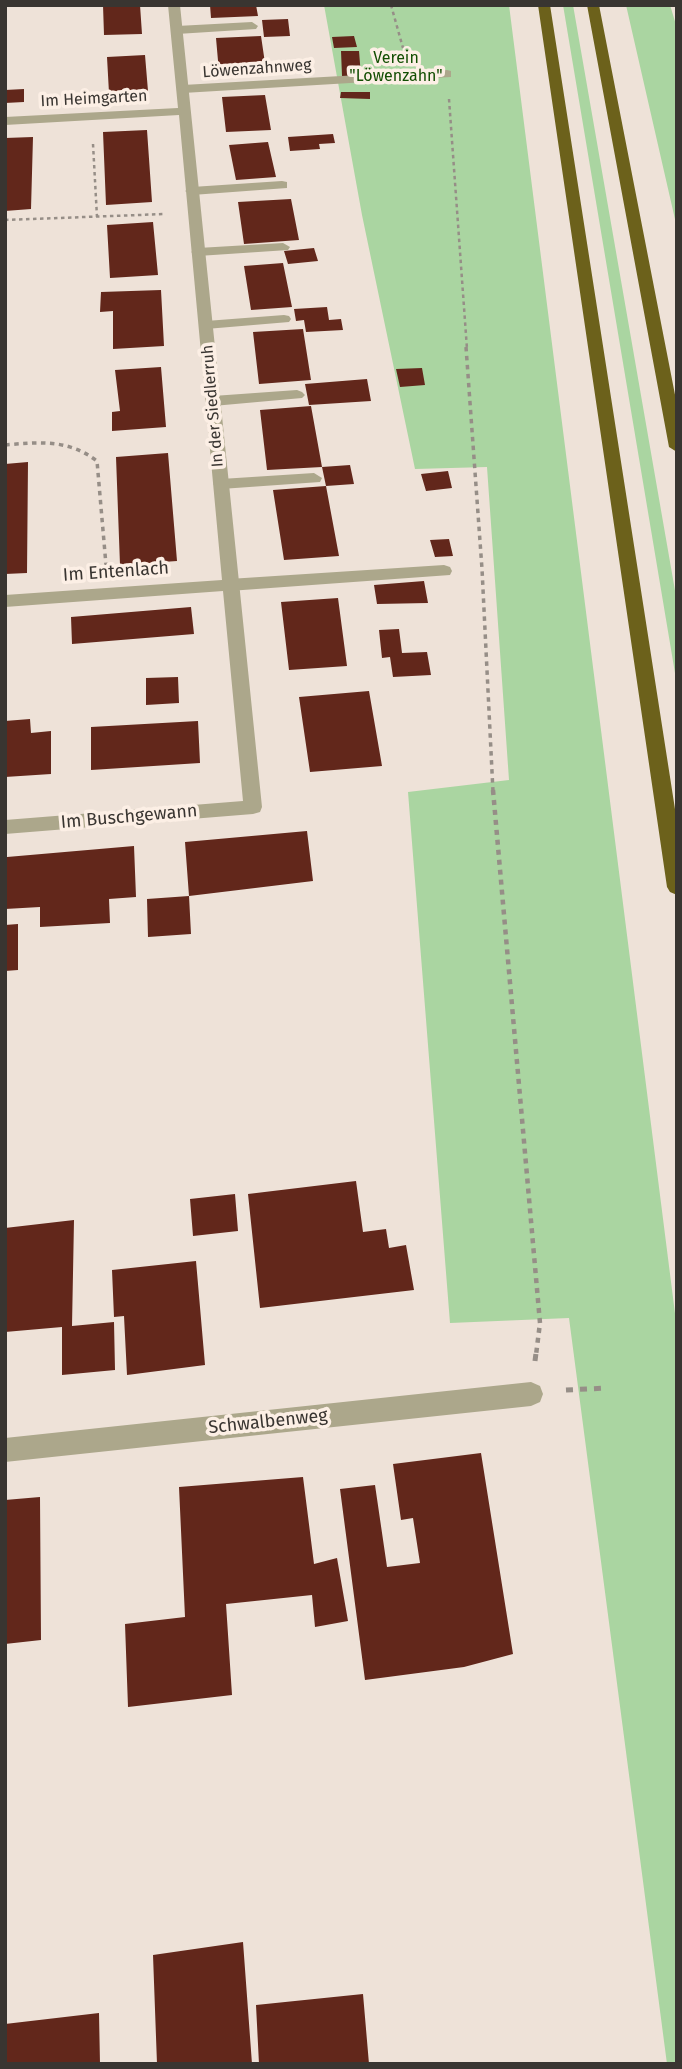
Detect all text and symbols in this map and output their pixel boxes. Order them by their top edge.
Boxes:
park label: Verein "Löwenzahn" [349,49,443,87]
street label: Löwenzahnweg [202,56,312,82]
street label: Im Heimgarten [40,87,148,111]
street label: In der Siedlerruh [198,344,228,468]
street label: Im Entenlach [62,558,170,586]
street label: Im Buschgewann [60,800,198,834]
street label: Schwalbenweg [207,1405,329,1439]

